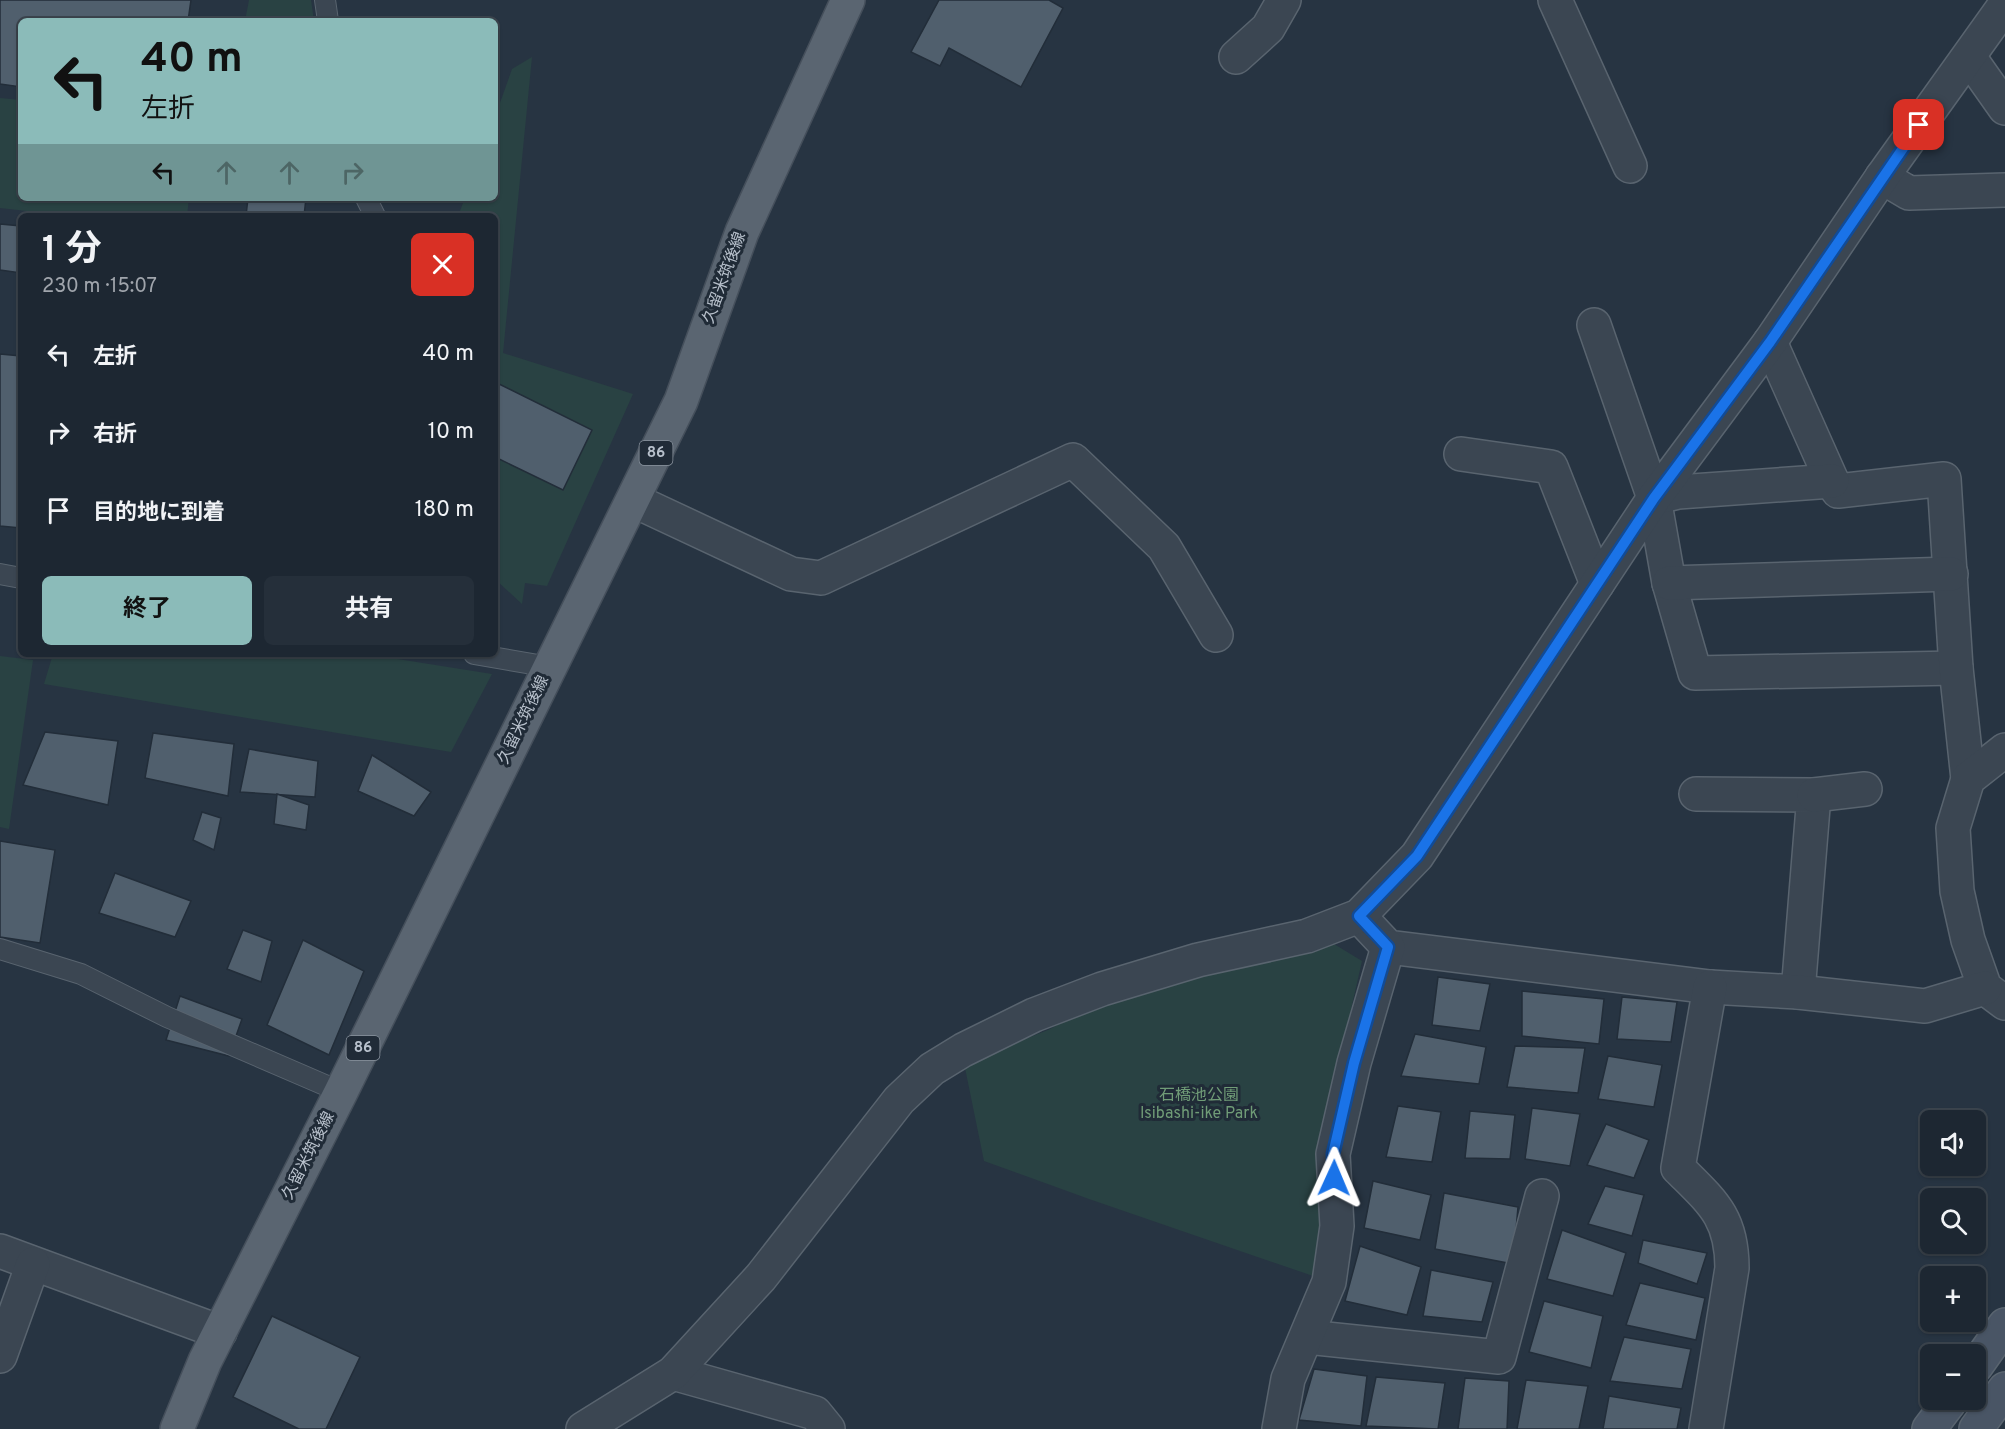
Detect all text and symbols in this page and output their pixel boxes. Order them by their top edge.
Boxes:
text: 40 m [141,34,243,87]
icon: left [42,42,120,120]
text: 左折 [141,93,195,127]
pin [1893,99,1944,150]
icon: arrive [1902,108,1935,141]
icon: left [147,156,180,189]
icon: ahead [210,156,243,189]
icon: ahead [273,156,306,189]
icon: right [336,156,369,189]
text: 1 分 [42,228,101,274]
street label: 久留米筑後線 [699,229,751,327]
button: close [411,233,474,296]
text: 230 m · 15:07 [42,274,157,300]
icon: left [42,338,75,371]
text: 40 m [422,341,474,368]
text: 左折 [93,344,137,371]
icon: right [42,416,75,449]
text: 10 m [428,419,474,446]
text: 右折 [93,422,137,449]
road number: 86 [640,441,672,465]
icon: arrive [42,494,75,527]
text: 180 m [415,497,474,524]
text: 目的地に到着 [93,500,225,527]
button: 終了 [42,576,252,645]
button: 共有 [264,576,474,645]
street label: 久留米筑後線 [494,672,554,768]
road number: 86 [346,1036,380,1060]
park label: 石橋池公園 Isibashi-ike Park [1140,1086,1258,1124]
street label: 久留米筑後線 [278,1109,340,1203]
map controls [1920,1110,1986,1410]
button: sound [1920,1110,1986,1176]
position arrow [1302,1146,1366,1210]
button: search [1920,1188,1986,1254]
button: + [1920,1266,1986,1332]
button: − [1920,1344,1986,1410]

